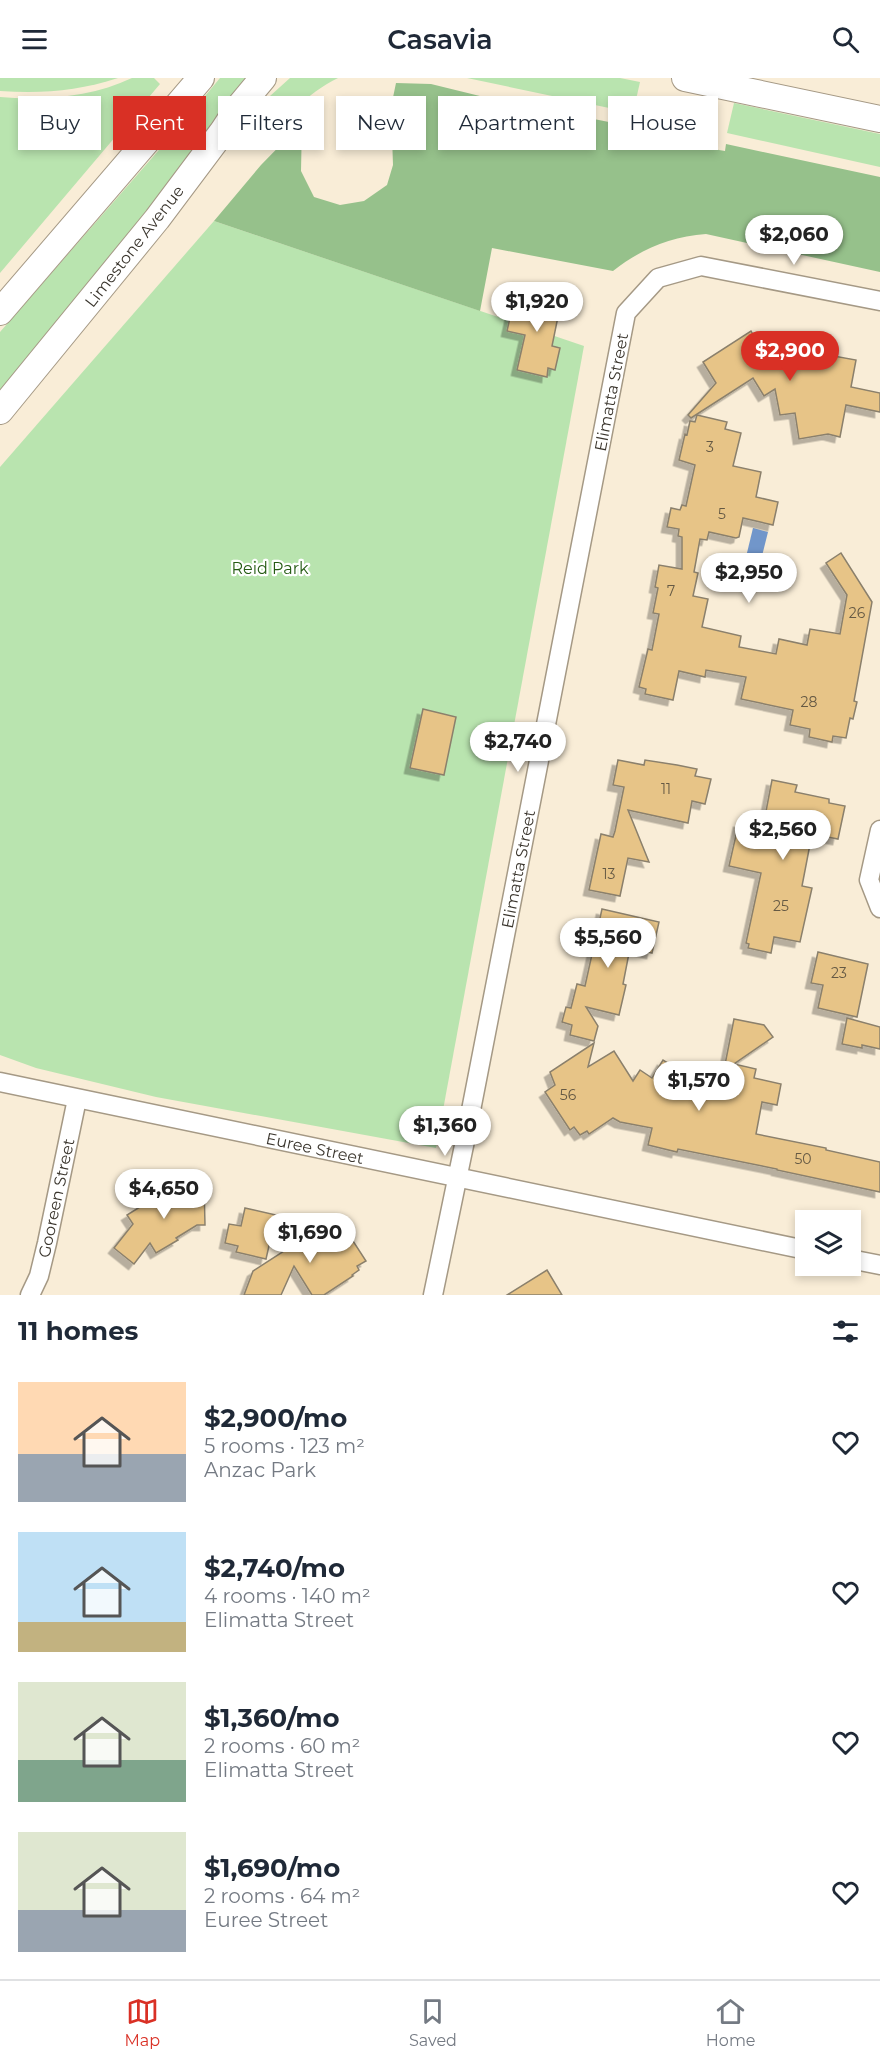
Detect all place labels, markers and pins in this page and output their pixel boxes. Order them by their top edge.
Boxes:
pin: $2,060 [745,215,843,266]
pin: $1,920 [488,282,586,333]
pin: $2,900 [741,331,839,382]
pin: $2,950 [700,553,798,604]
pin: $2,740 [469,722,567,773]
pin: $2,560 [734,810,832,861]
pin: $5,560 [559,918,657,969]
pin: $1,570 [650,1061,748,1112]
pin: $1,360 [396,1106,494,1157]
pin: $4,650 [115,1169,213,1220]
pin: $1,690 [261,1213,359,1264]

